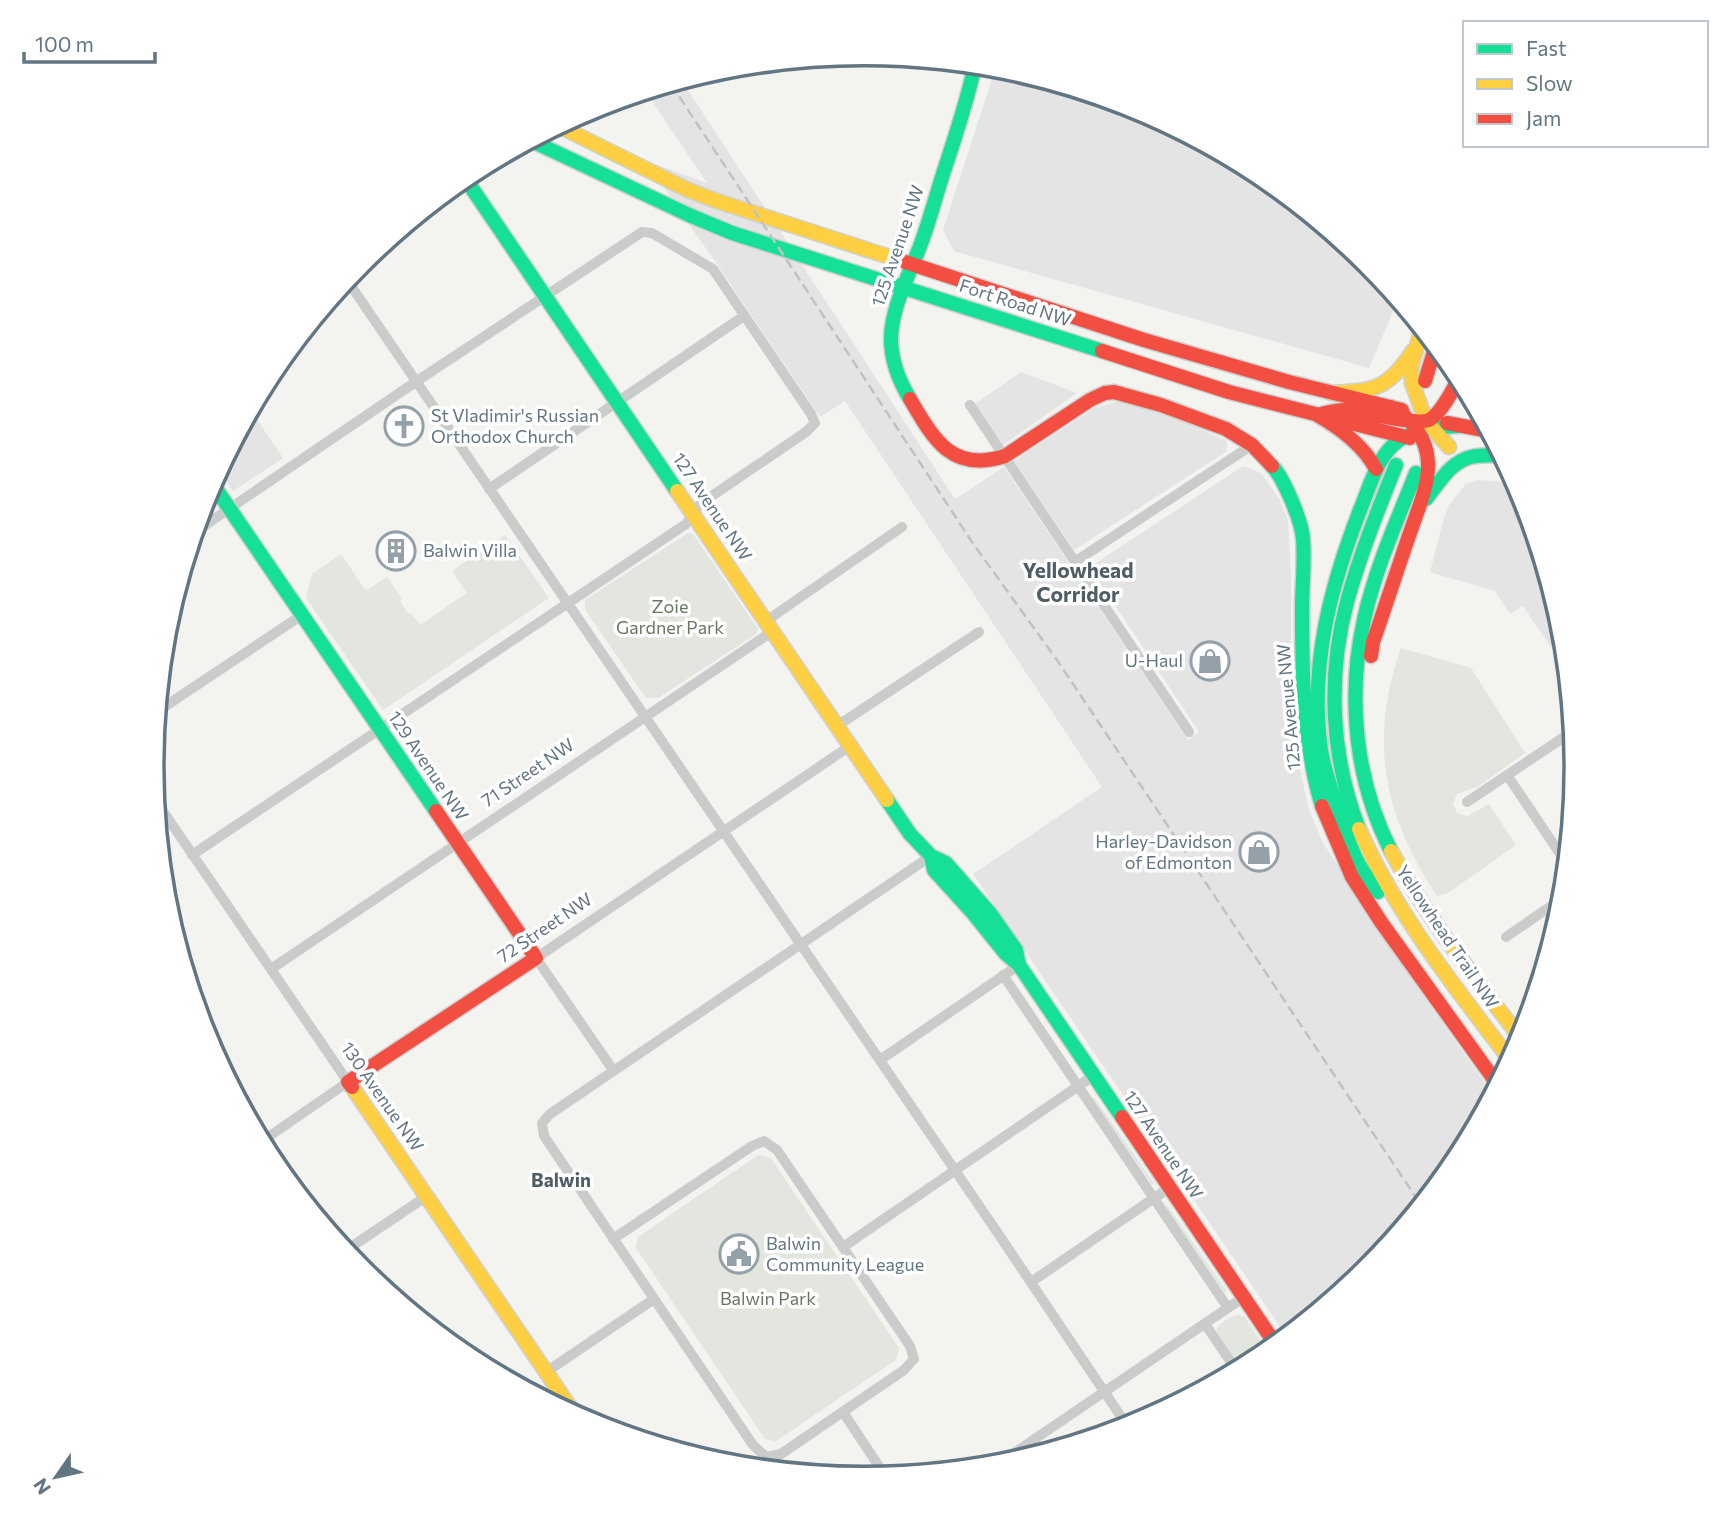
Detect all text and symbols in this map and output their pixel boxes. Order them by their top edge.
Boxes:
scale bar [24,21,156,65]
legend [1463,21,1708,147]
text: 100 m [35,31,94,56]
text: Fast [1526,35,1567,60]
text: Slow [1526,70,1573,95]
text: Jam [1526,105,1561,130]
street label: 125 Avenue NW [866,182,928,309]
street label: Fort Road NW [957,274,1074,330]
place label: St Vladimir's Russian Orthodox Church [431,404,599,447]
church icon: St Vladimir's Russian Orthodox Church [383,405,425,447]
street label: 127 Avenue NW [668,448,757,565]
building icon: Balwin Villa [375,530,417,572]
place label: Balwin Villa [423,539,517,561]
district label: Yellowhead Corridor [1023,557,1133,606]
park label: Zoie Gardner Park [616,595,724,638]
shop icon: U-Haul [1189,640,1231,682]
street label: 125 Avenue NW [1272,643,1304,771]
place label: U-Haul [1125,649,1183,671]
street label: 129 Avenue NW [384,706,474,824]
street label: 71 Street NW [477,733,578,811]
place label: Harley-Davidson of Edmonton [1095,830,1232,873]
shop icon: Harley-Davidson of Edmonton [1238,831,1280,873]
street label: Yellowhead Trail NW [1392,861,1504,1012]
street label: 72 Street NW [493,888,596,967]
street label: 130 Avenue NW [337,1037,429,1155]
street label: 127 Avenue NW [1119,1086,1208,1203]
district label: Balwin [531,1168,591,1191]
place label: Balwin Community League [766,1232,924,1275]
public building icon: Balwin Community League [718,1233,760,1275]
park label: Balwin Park [720,1287,816,1309]
north arrow [21,1442,91,1512]
text: N [28,1474,55,1499]

